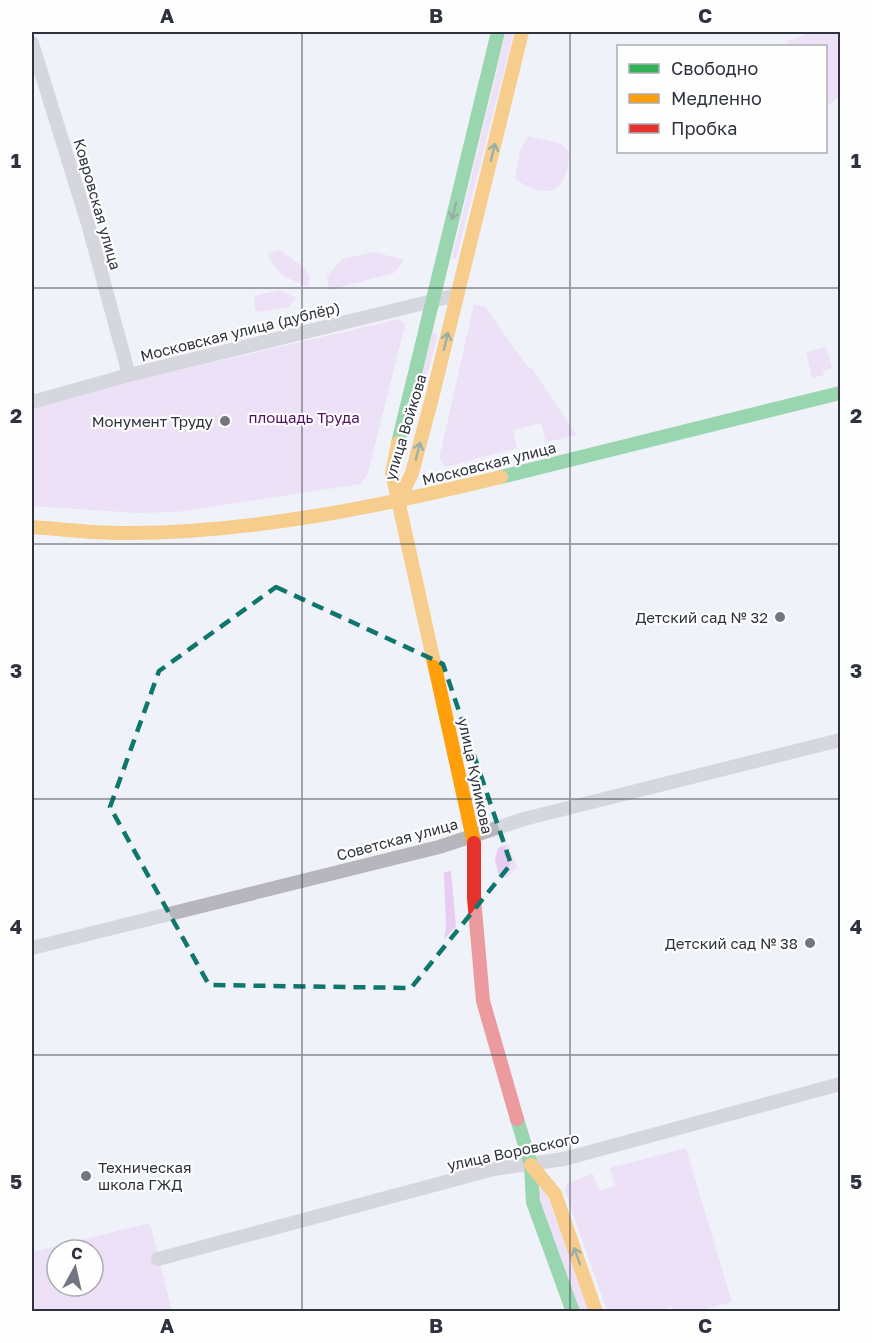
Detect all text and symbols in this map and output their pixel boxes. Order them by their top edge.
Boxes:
text: A [160,3,174,27]
text: B [429,3,443,27]
text: C [698,3,712,27]
legend [617,45,827,153]
text: Свободно [671,57,758,79]
text: Медленно [671,87,762,109]
text: Пробка [671,117,737,139]
street label: Ковровская улица [71,136,125,272]
one-way arrow [487,142,499,161]
text: 1 [11,148,21,172]
text: 1 [851,148,861,172]
one-way arrow [447,201,459,220]
street label: Московская улица (дублёр) [138,297,342,365]
one-way arrow [440,332,452,351]
street label: улица Войкова [380,372,430,482]
text: 2 [10,403,22,427]
text: 2 [850,403,862,427]
park label: площадь Труда [248,408,360,426]
place label: Монумент Труду [92,412,214,430]
marker: Монумент Труду [218,414,232,428]
street label: Московская улица [420,438,558,488]
one-way arrow [412,441,424,460]
place label: Детский сад № 32 [635,608,768,626]
marker: Детский сад № 32 [773,610,787,624]
text: 3 [10,658,22,682]
text: 3 [850,658,862,682]
street label: улица Куликова [455,716,497,836]
street label: Советская улица [334,814,460,864]
text: 4 [10,914,22,938]
text: 4 [850,914,862,938]
place label: Детский сад № 38 [665,934,798,952]
marker: Детский сад № 38 [803,936,817,950]
street label: улица Воровского [445,1128,581,1174]
place label: Техническая школа ГЖД [98,1158,192,1193]
text: 5 [10,1169,22,1193]
marker: Техническая школа ГЖД [79,1169,93,1183]
text: 5 [850,1169,862,1193]
north arrow [45,1238,105,1298]
text: С [70,1242,84,1264]
one-way arrow [570,1247,581,1266]
text: A [160,1313,174,1337]
text: B [429,1313,443,1337]
text: C [698,1313,712,1337]

